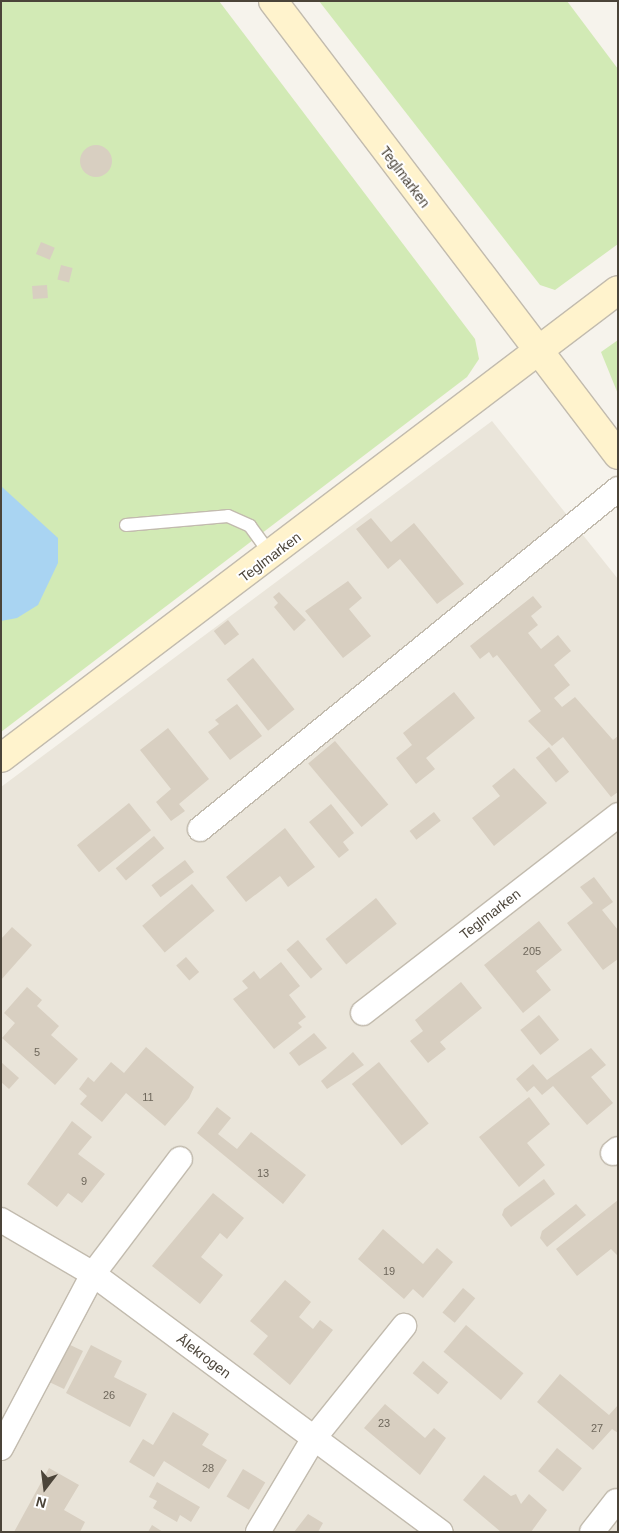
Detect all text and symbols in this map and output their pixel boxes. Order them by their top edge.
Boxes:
street label: Teglmarken [377,143,433,211]
street label: Teglmarken [236,529,304,585]
street label: Teglmarken [456,885,524,943]
house number: 205 [523,944,541,958]
house number: 5 [34,1045,40,1059]
house number: 11 [142,1090,154,1104]
house number: 13 [257,1166,269,1180]
house number: 9 [81,1174,87,1188]
house number: 19 [383,1264,395,1278]
street label: Ålekrogen [174,1330,234,1382]
house number: 26 [103,1388,115,1402]
house number: 23 [378,1416,390,1430]
house number: 27 [591,1421,603,1435]
house number: 28 [202,1461,214,1475]
north arrow [20,1463,70,1513]
text: N [34,1493,48,1512]

